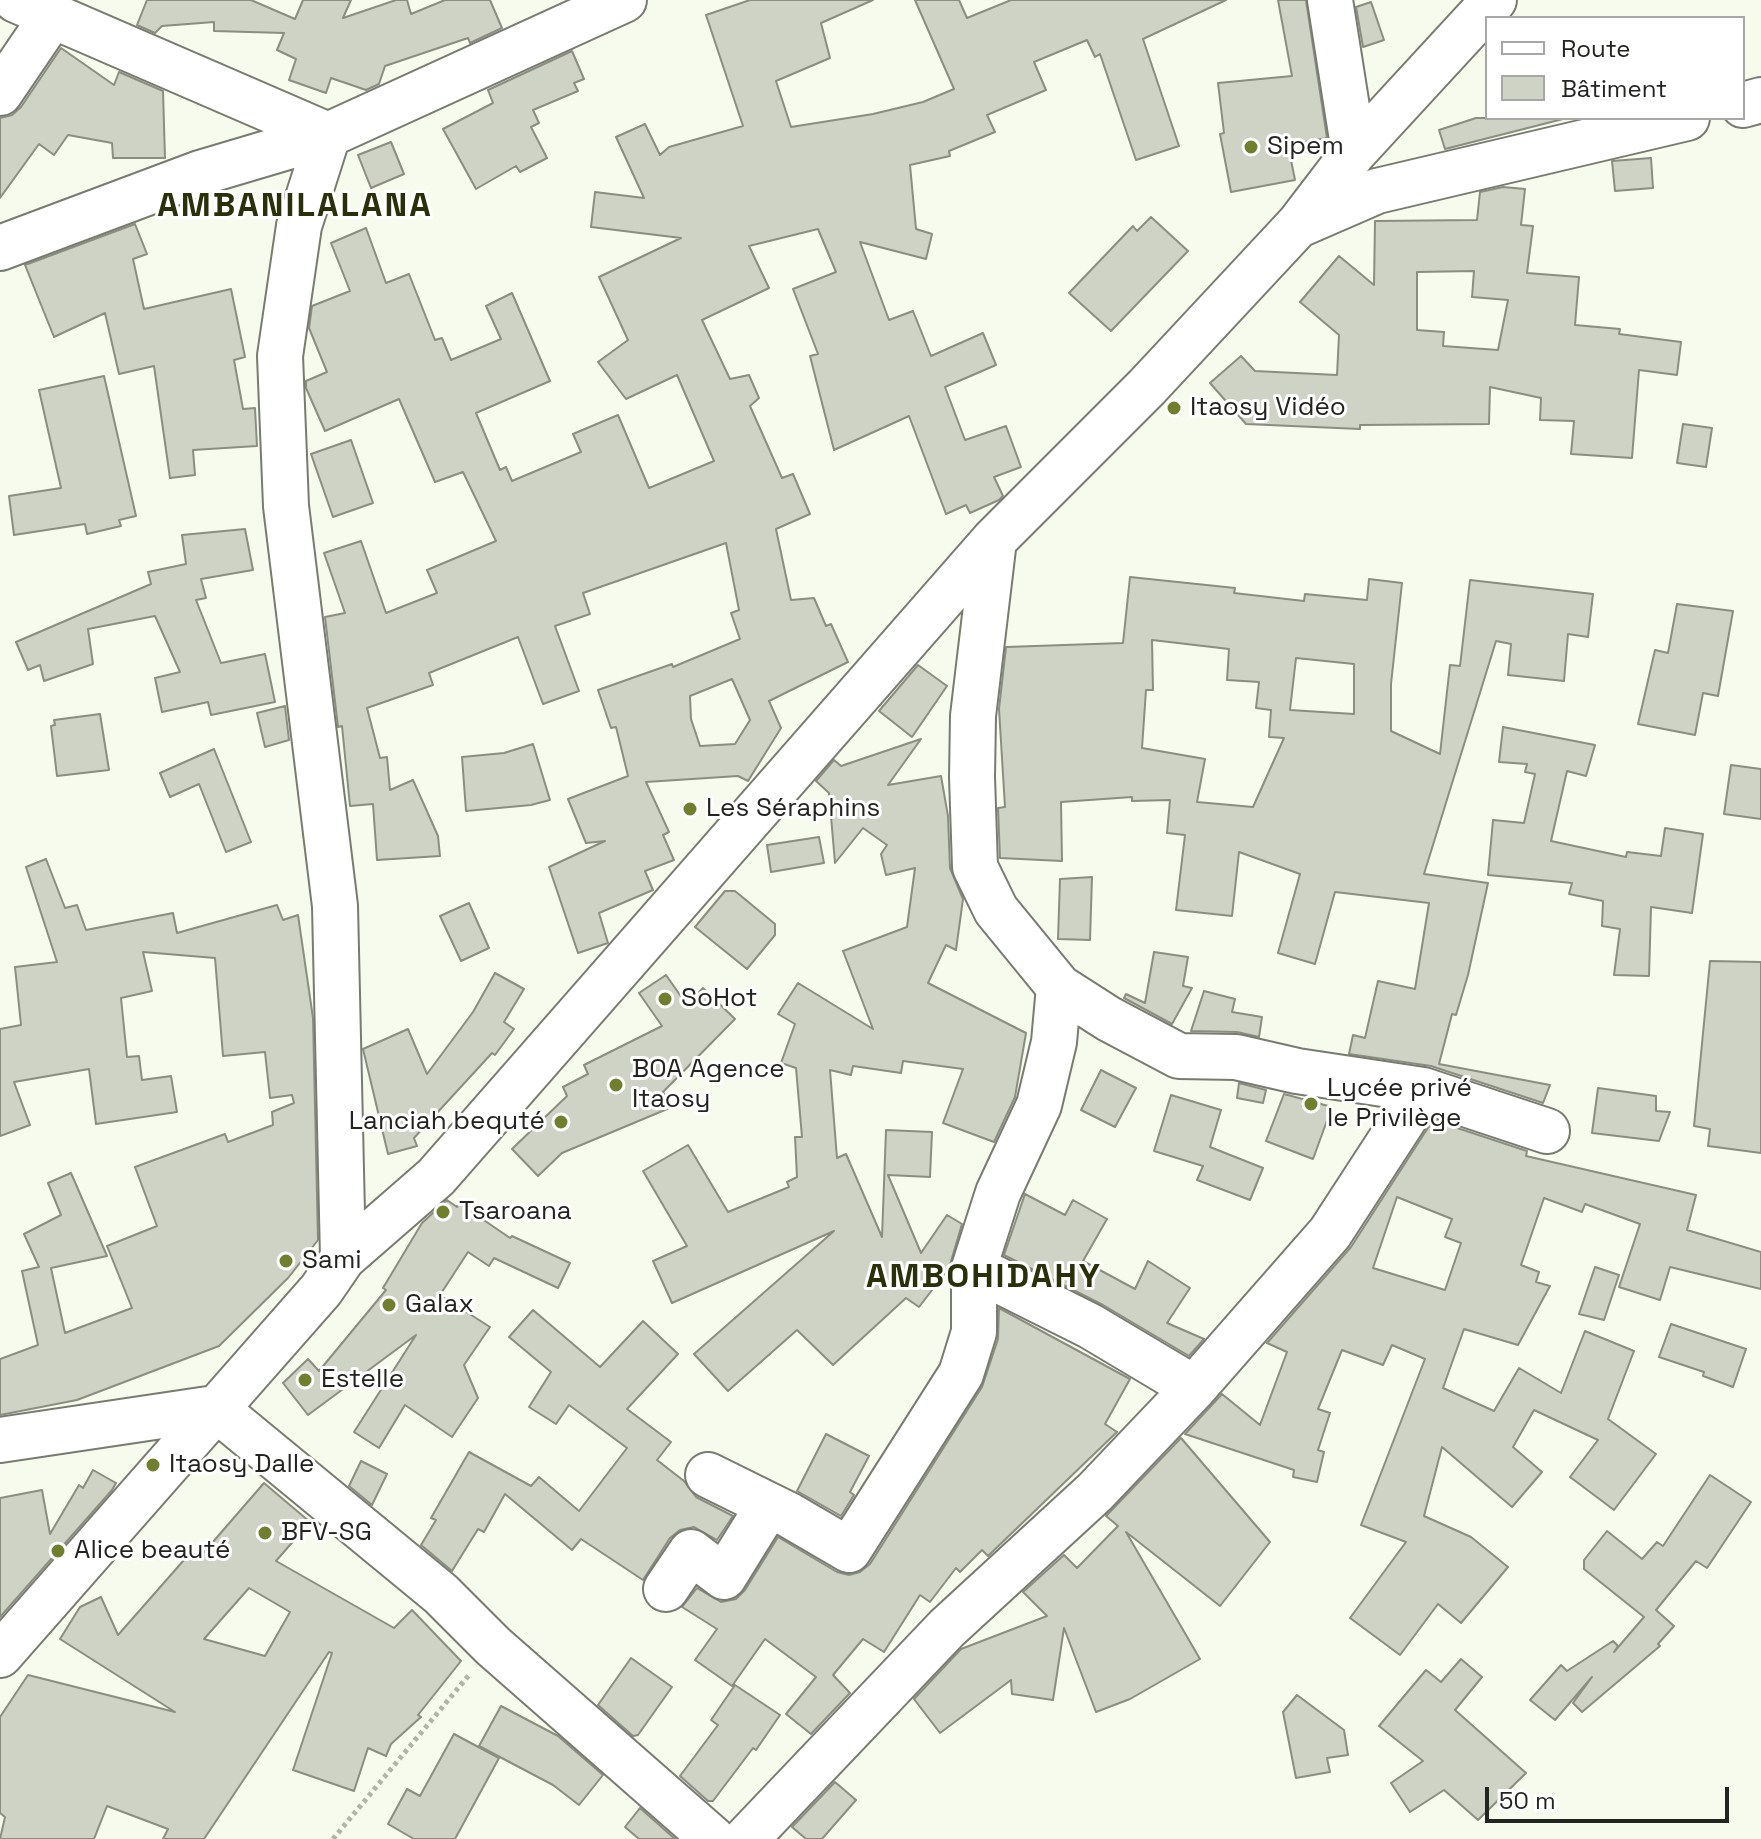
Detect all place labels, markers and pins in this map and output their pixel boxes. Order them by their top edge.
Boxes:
place label: Sipem [1267,131,1344,163]
marker: Sipem [1242,138,1260,156]
place label: Itaosy Vidéo [1190,392,1346,424]
marker: Itaosy Vidéo [1165,399,1183,417]
place label: Les Séraphins [706,793,880,825]
marker: Les Séraphins [681,800,699,818]
place label: SoHot [681,983,758,1015]
marker: SoHot [656,990,674,1008]
place label: BOA Agence Itaosy [632,1054,785,1116]
place label: Lycée privé le Privilège [1327,1073,1472,1134]
marker: BOA Agence Itaosy [607,1076,625,1094]
marker: Lycée privé le Privilège [1302,1095,1320,1113]
place label: Lanciah bequté [349,1106,545,1138]
marker: Lanciah bequté [552,1113,570,1131]
place label: Tsaroana [459,1196,572,1228]
marker: Tsaroana [434,1203,452,1221]
place label: Sami [302,1245,362,1277]
marker: Sami [277,1252,295,1270]
place label: Galax [405,1289,474,1321]
marker: Galax [380,1296,398,1314]
place label: Estelle [321,1364,404,1396]
marker: Estelle [296,1371,314,1389]
place label: Itaosy Dalle [169,1449,315,1481]
marker: Itaosy Dalle [144,1456,162,1474]
place label: BFV-SG [281,1517,372,1549]
marker: BFV-SG [256,1524,274,1542]
place label: Alice beauté [74,1535,230,1567]
marker: Alice beauté [49,1542,67,1560]

